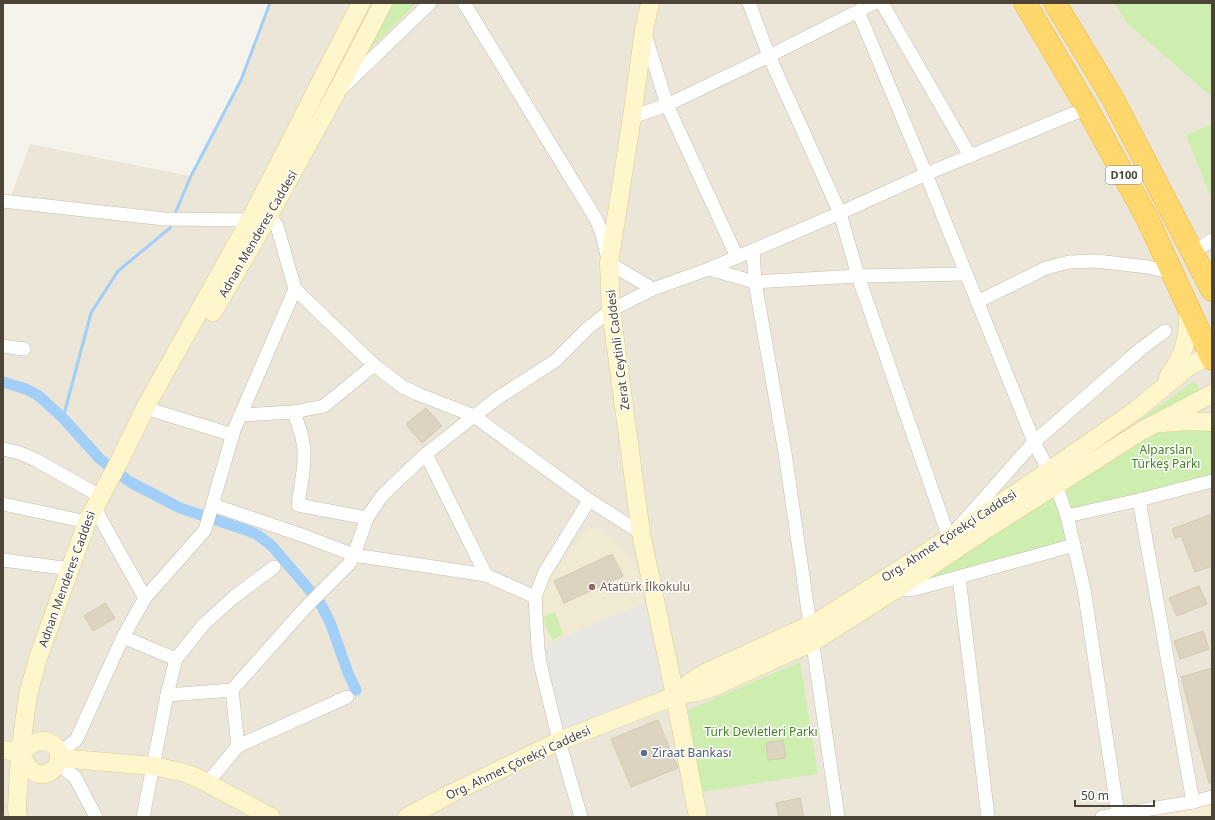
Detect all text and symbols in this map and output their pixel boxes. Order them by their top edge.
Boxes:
road number: D100 [1106,166,1142,184]
street label: Adnan Menderes Caddesi [214,167,301,300]
street label: Zerat Ceytinli Caddesi [602,289,633,411]
park label: Alparslan Türkeş Parkı [1132,441,1200,472]
street label: Org. Ahmet Çörekçi Caddesi [878,485,1020,586]
street label: Adnan Menderes Caddesi [34,508,99,649]
place label: Atatürk İlkokulu [600,578,690,595]
marker: Atatürk İlkokulu [587,582,597,592]
street label: Org. Ahmet Çörekçi Caddesi [443,721,593,804]
park label: Türk Devletleri Parkı [704,723,818,740]
place label: Ziraat Bankası [652,744,732,761]
marker: Ziraat Bankası [639,748,649,758]
scale bar [1075,782,1154,808]
text: 50 m [1081,787,1109,804]

